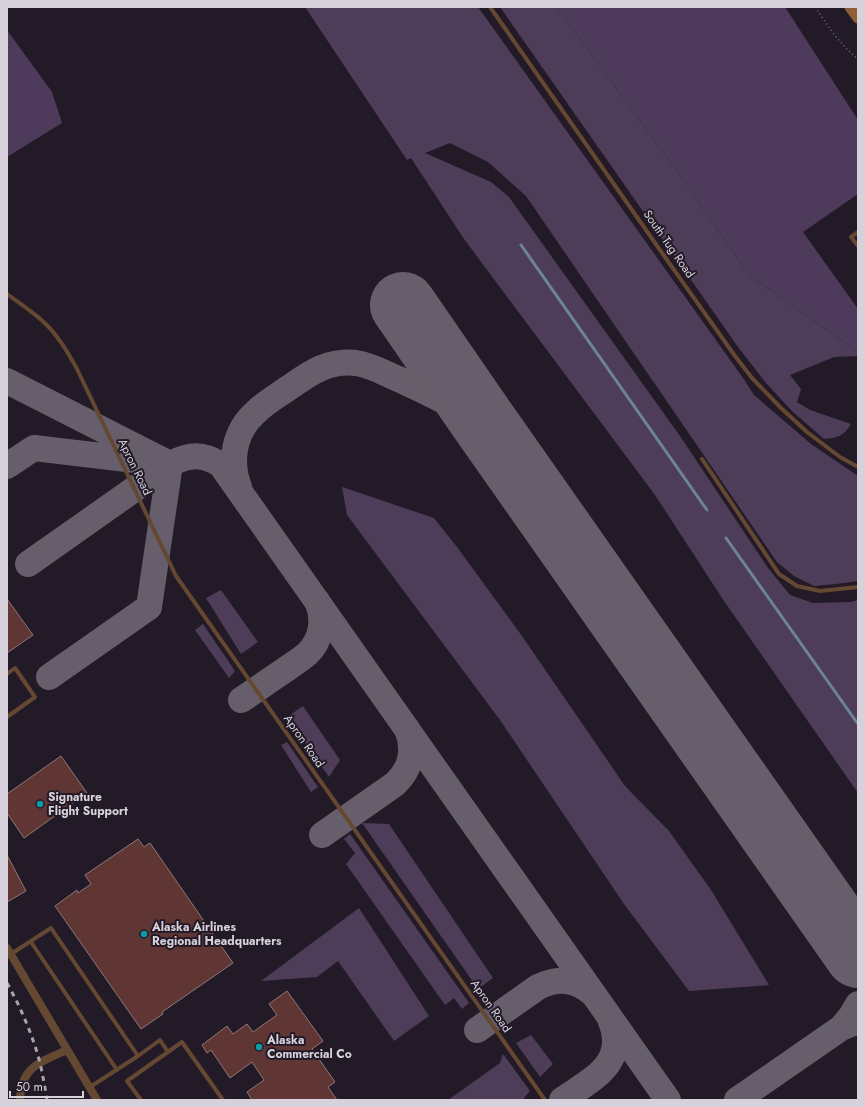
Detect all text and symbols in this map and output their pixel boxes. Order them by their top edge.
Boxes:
street label: South Tug Road [639,206,699,282]
street label: Apron Road [114,436,156,498]
street label: Apron Road [279,711,329,771]
place label: Signature Flight Support [48,788,128,820]
marker: Signature Flight Support [35,799,45,809]
place label: Alaska Airlines Regional Headquarters [151,918,282,950]
marker: Alaska Airlines Regional Headquarters [139,929,149,939]
street label: Apron Road [466,976,516,1036]
place label: Alaska Commercial Co [266,1031,352,1063]
marker: Alaska Commercial Co [254,1042,264,1052]
scale bar [10,1073,83,1099]
text: 50 m [16,1078,43,1096]

